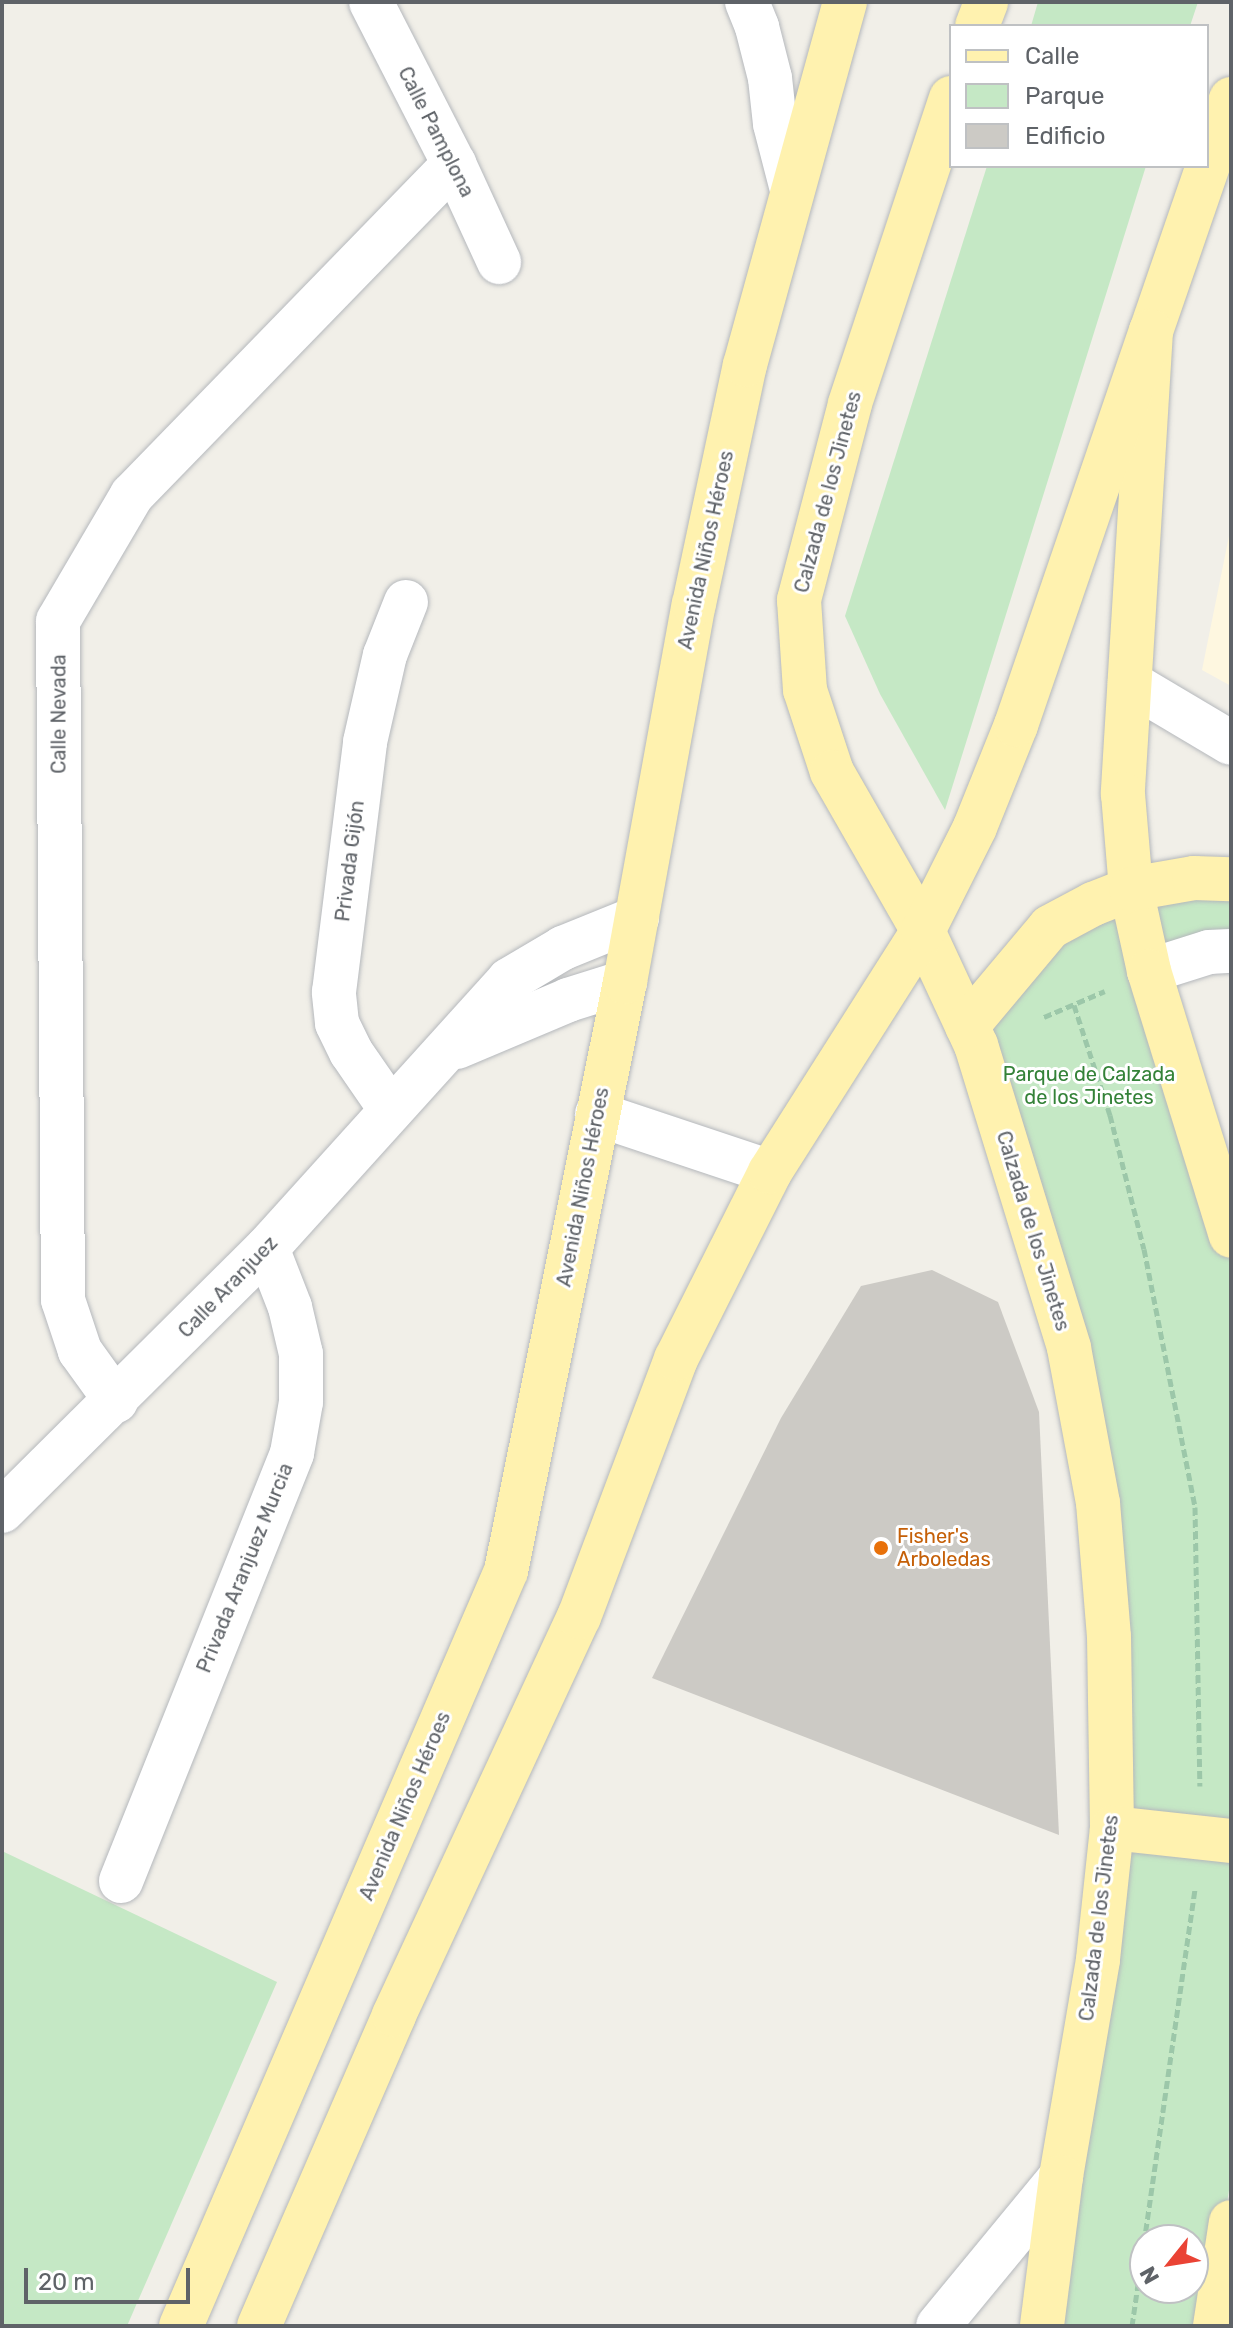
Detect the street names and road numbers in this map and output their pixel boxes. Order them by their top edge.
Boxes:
street label: Calle Pamplona [393,63,479,201]
street label: Calzada de los Jinetes [790,389,866,595]
street label: Avenida Niños Héroes [673,448,739,652]
street label: Calle Nevada [47,654,71,774]
street label: Privada Gijón [331,799,369,923]
street label: Avenida Niños Héroes [552,1085,614,1289]
street label: Calzada de los Jinetes [991,1128,1075,1334]
street label: Calle Aranjuez [173,1231,283,1343]
street label: Privada Aranjuez Murcia [192,1459,298,1677]
street label: Avenida Niños Héroes [354,1708,456,1904]
street label: Calzada de los Jinetes [1074,1813,1124,2023]

